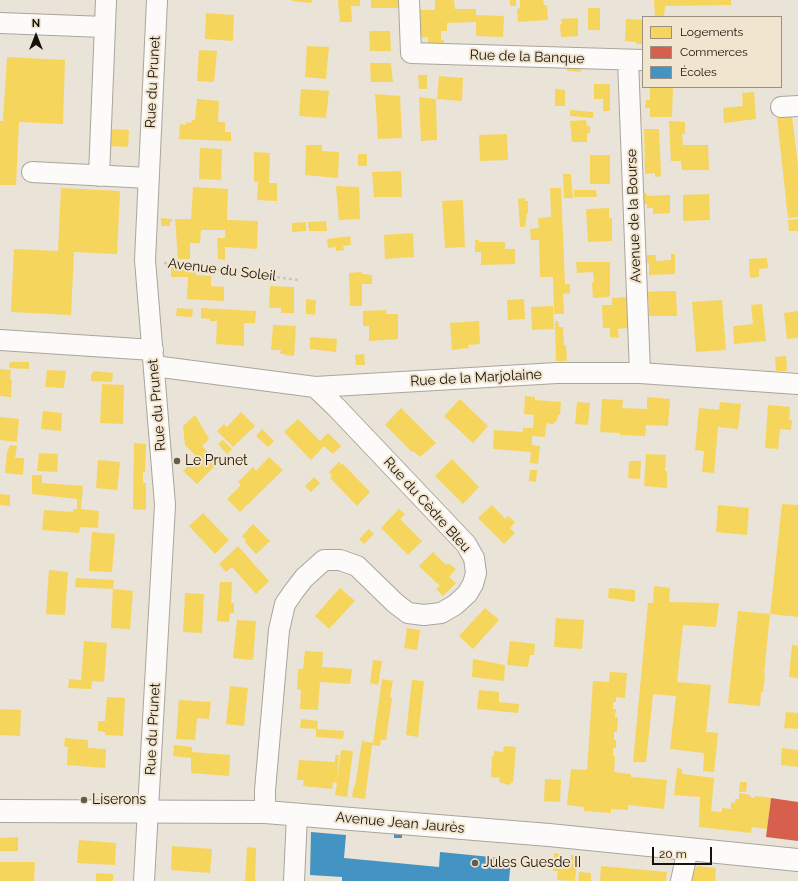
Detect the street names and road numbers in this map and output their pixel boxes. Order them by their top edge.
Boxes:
street label: Rue du Prunet [142,35,164,129]
street label: Rue de la Banque [469,47,585,67]
street label: Avenue de la Bourse [623,149,645,283]
street label: Avenue du Soleil [167,255,277,285]
street label: Rue du Prunet [145,358,169,452]
street label: Rue de la Marjolaine [410,366,542,390]
street label: Rue du Cèdre Bleu [380,454,474,556]
street label: Rue du Prunet [142,682,164,776]
street label: Avenue Jean Jaurès [335,809,465,837]

